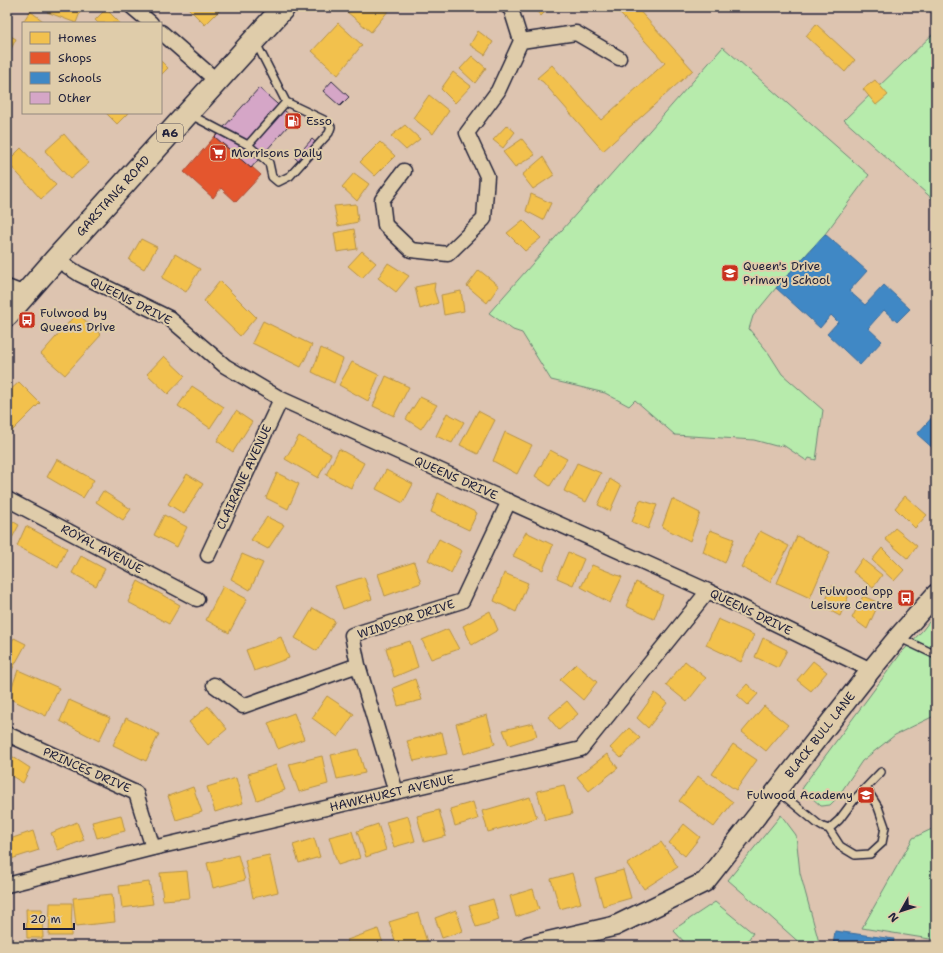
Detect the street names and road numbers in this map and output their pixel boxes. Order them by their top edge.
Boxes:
road number: A6 [157,124,183,142]
street label: GARSTANG ROAD [73,152,154,240]
street label: QUEENS DRIVE [87,273,175,329]
street label: CLAIRANE AVENUE [213,422,275,532]
street label: QUEENS DRIVE [412,452,500,504]
street label: ROYAL AVENUE [58,521,146,577]
street label: QUEENS DRIVE [707,585,795,639]
street label: WINDSOR DRIVE [355,596,457,642]
street label: BLACK BULL LANE [781,689,859,781]
street label: PRINCES DRIVE [40,743,134,797]
street label: HAWKHURST AVENUE [328,771,456,815]

